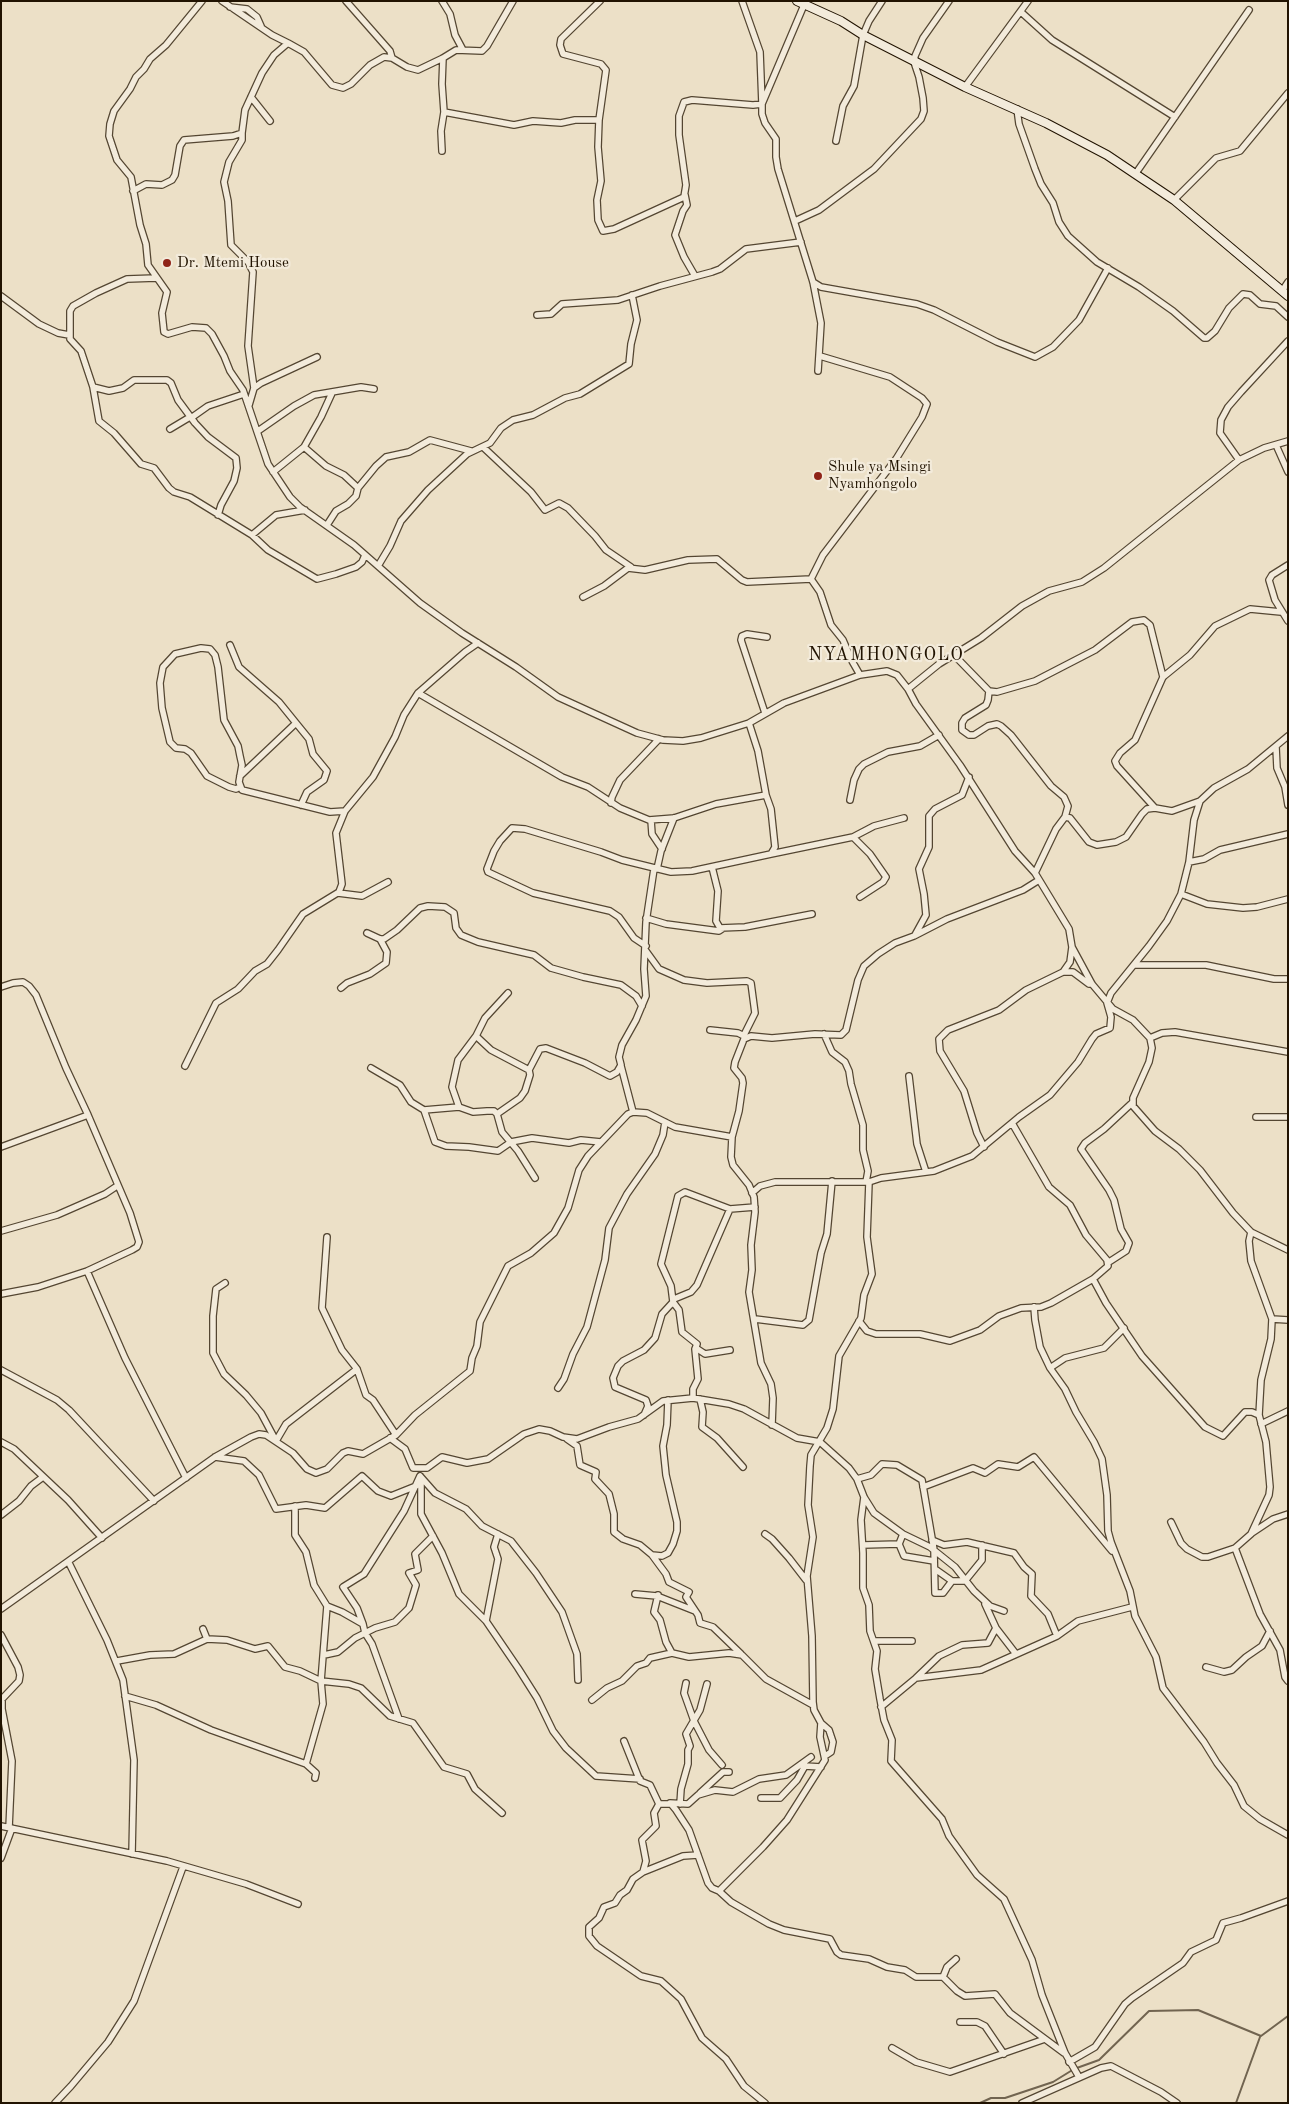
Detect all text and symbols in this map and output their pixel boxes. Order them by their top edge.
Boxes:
place label: Dr. Mtemi House [177,254,289,272]
marker: Dr. Mtemi House [161,257,173,269]
place label: Shule ya Msingi Nyamhongolo [828,458,931,493]
marker: Shule ya Msingi Nyamhongolo [812,470,824,482]
district label: NYAMHONGOLO [807,644,965,666]

